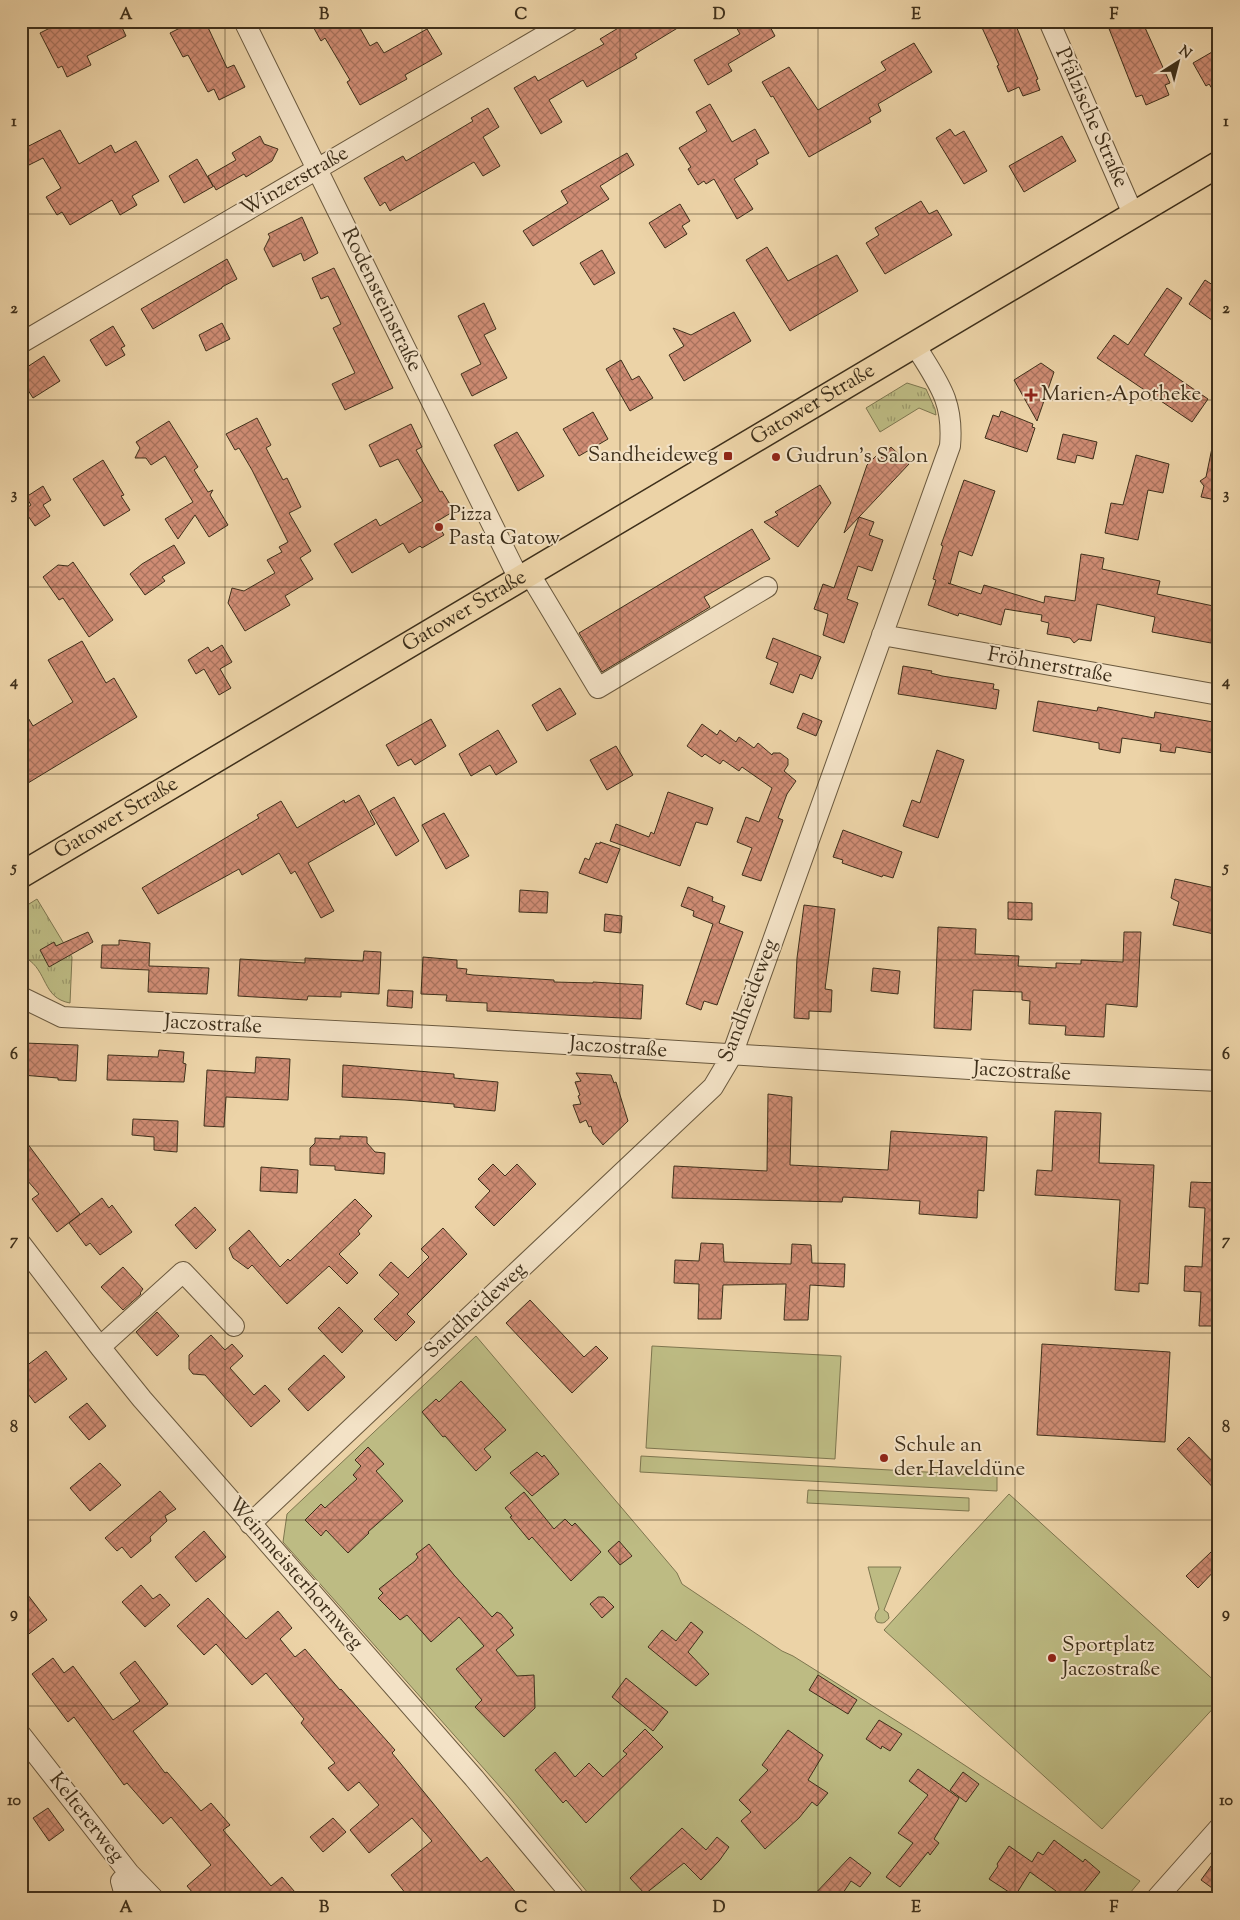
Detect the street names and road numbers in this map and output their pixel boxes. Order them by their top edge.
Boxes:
street label: Pfälzische Straße [1047,43,1135,193]
street label: Winzerstraße [236,139,354,225]
street label: Rodensteinstraße [333,223,429,377]
street label: Gatower Straße [745,356,881,454]
street label: Gatower Straße [397,563,533,660]
street label: Fröhnerstraße [985,640,1115,692]
street label: Gatower Straße [49,770,184,867]
street label: Sandheideweg [712,935,786,1067]
street label: Jaczostraße [162,1007,263,1043]
street label: Jaczostraße [567,1030,668,1066]
street label: Jaczostraße [971,1054,1072,1090]
street label: Sandheideweg [418,1256,534,1366]
street label: Weinmeisterhornweg [220,1491,370,1657]
street label: Keltererweg [41,1767,131,1869]

